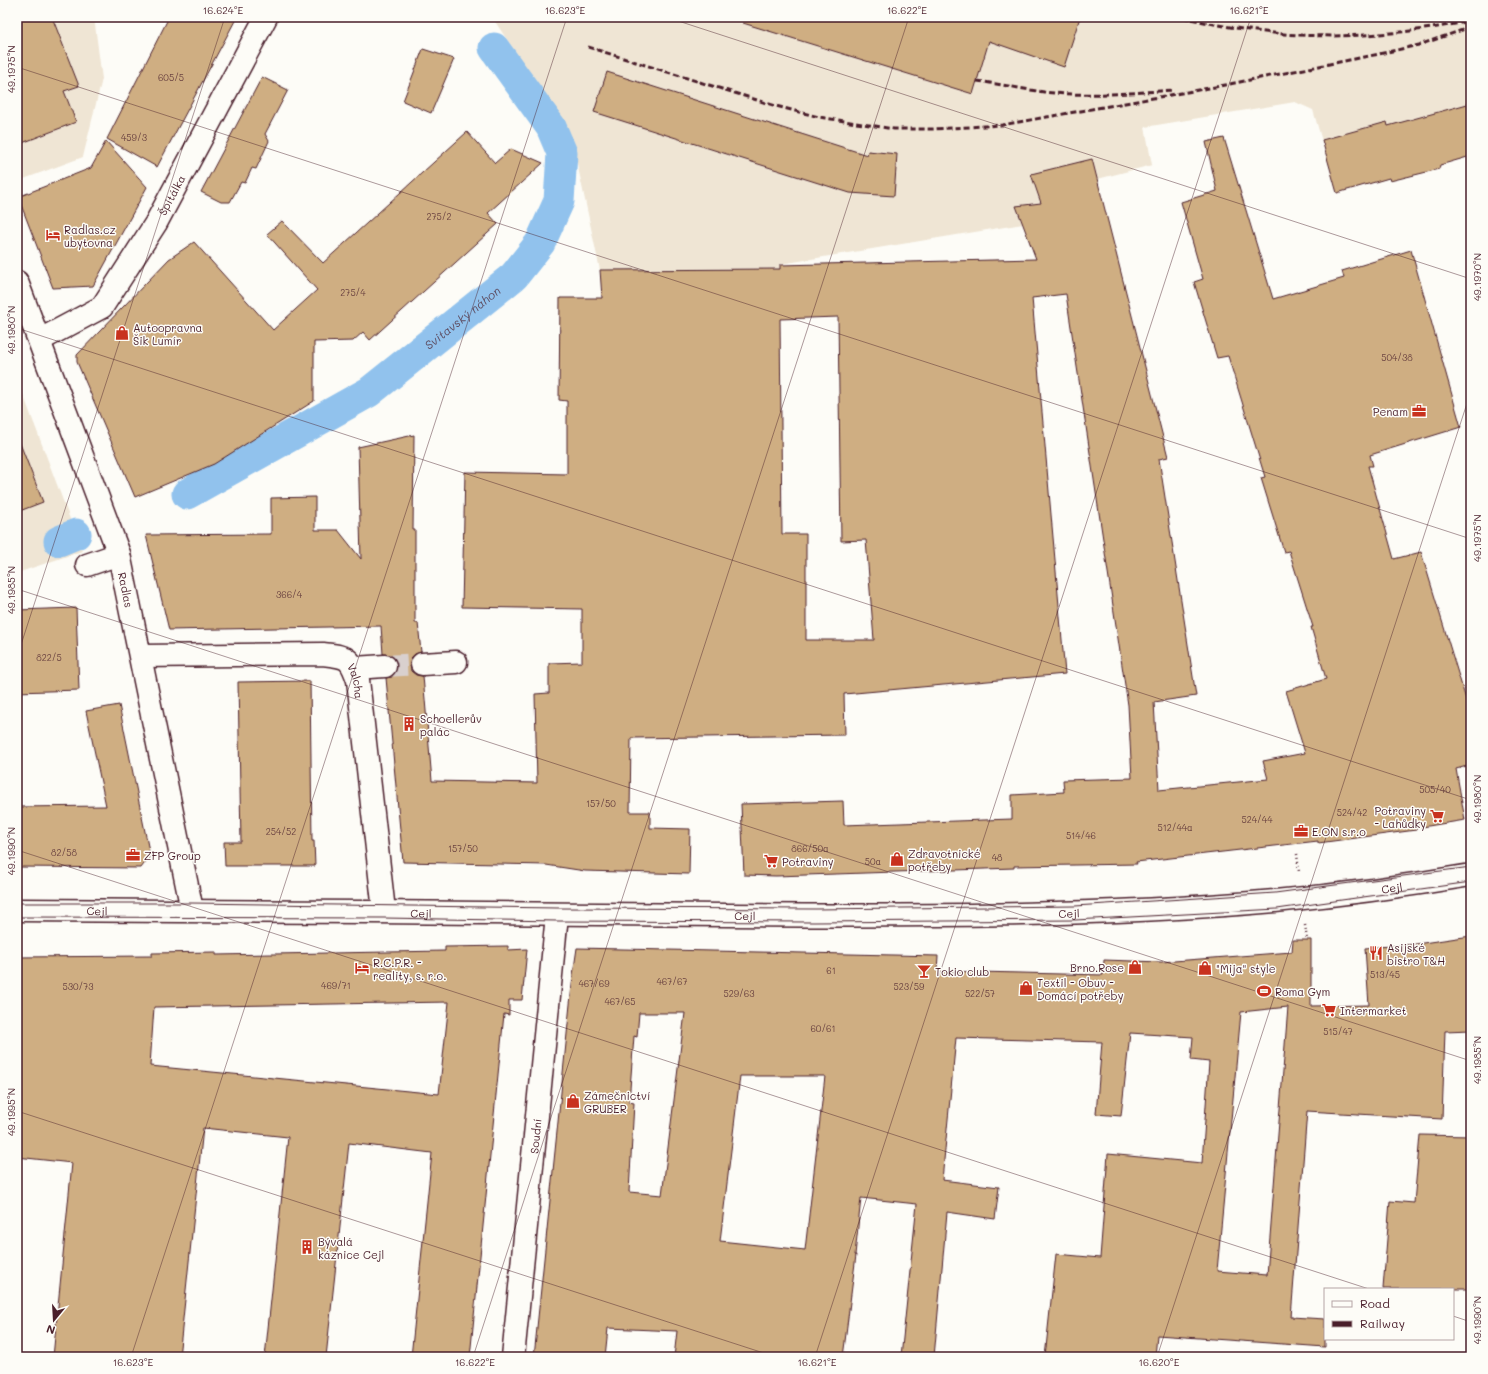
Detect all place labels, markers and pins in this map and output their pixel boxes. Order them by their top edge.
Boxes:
place label: Radlas.cz ubytovna [64,222,116,250]
hotel icon: Radlas.cz ubytovna [45,227,61,243]
place label: Autoopravna Šik Lumír [133,320,203,348]
shop icon: Autoopravna Šik Lumír [114,325,130,341]
office icon: Penam [1411,403,1427,419]
place label: Penam [1373,404,1408,419]
place label: Schoellerův palác [420,711,482,739]
building icon: Schoellerův palác [401,716,417,732]
place label: Potraviny - Lahůdky [1374,803,1426,831]
supermarket icon: Potraviny - Lahůdky [1429,808,1445,824]
office icon: E.ON s.r.o [1293,823,1309,839]
place label: E.ON s.r.o [1312,824,1366,839]
place label: Zdravotnické potřeby [908,846,981,874]
office icon: ZFP Group [125,847,141,863]
place label: ZFP Group [144,848,201,863]
shop icon: Zdravotnické potřeby [889,851,905,867]
supermarket icon: Potraviny [763,853,779,869]
place label: Potraviny [782,854,834,869]
place label: Asijské bistro T&H [1387,940,1445,968]
restaurant icon: Asijské bistro T&H [1368,945,1384,961]
place label: R.C.P.R. - reality, s. r.o. [373,955,446,983]
shop icon: Brno.Rose [1127,959,1143,975]
hotel icon: R.C.P.R. - reality, s. r.o. [354,960,370,976]
place label: Brno.Rose [1070,960,1124,975]
shop icon: "Mija" style [1197,960,1213,976]
place label: "Mija" style [1216,961,1276,976]
bar icon: Tokio club [916,963,932,979]
place label: Tokio club [935,964,989,979]
place label: Textil - Obuv - Domácí potřeby [1037,975,1124,1003]
shop icon: Textil - Obuv - Domácí potřeby [1018,980,1034,996]
sports icon: Roma Gym [1256,983,1272,999]
place label: Roma Gym [1275,984,1330,999]
supermarket icon: Intermarket [1321,1002,1337,1018]
place label: Intermarket [1340,1003,1407,1018]
place label: Zámečnictví GRUBER [584,1088,650,1116]
shop icon: Zámečnictví GRUBER [565,1093,581,1109]
place label: Bývalá káznice Cejl [318,1234,384,1262]
building icon: Bývalá káznice Cejl [299,1239,315,1255]

